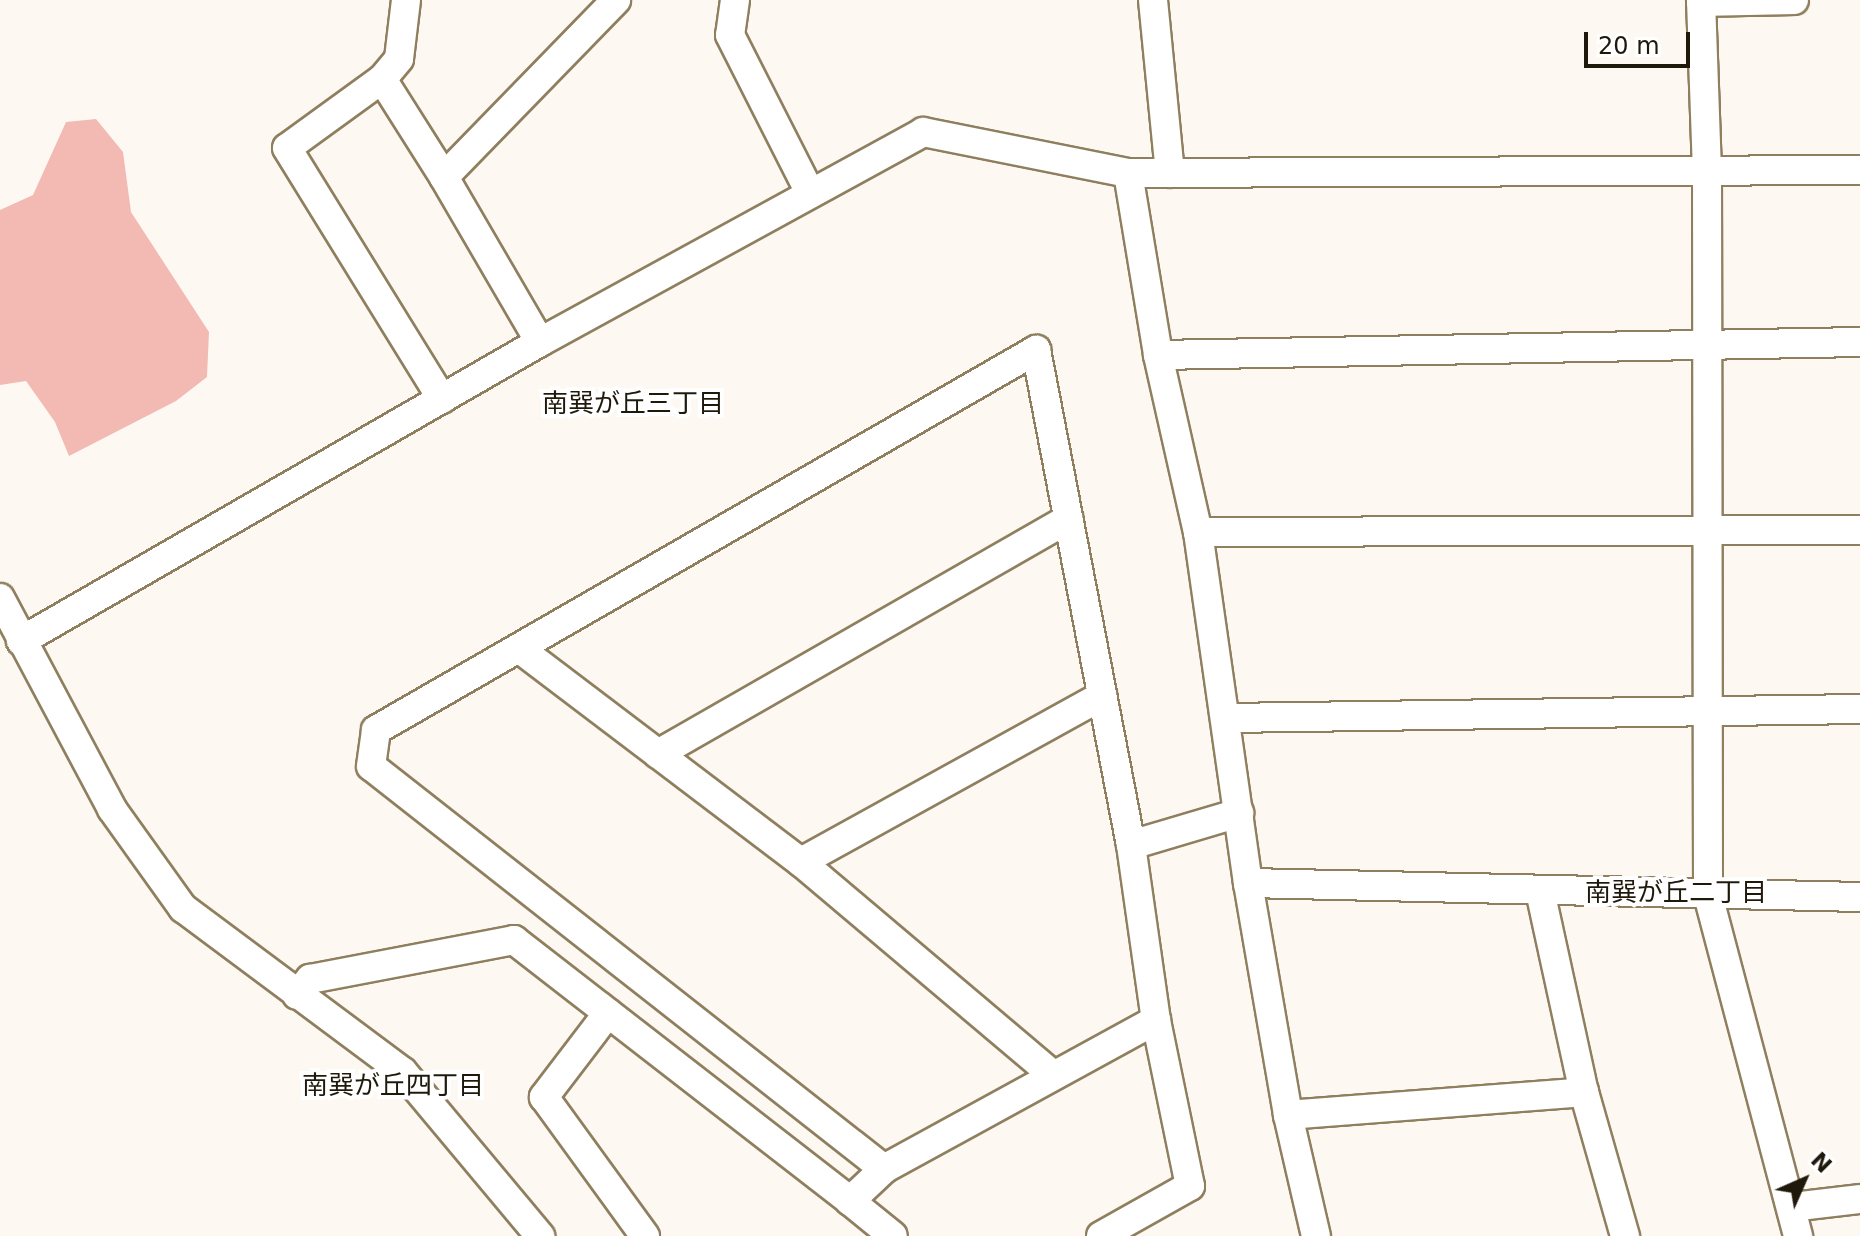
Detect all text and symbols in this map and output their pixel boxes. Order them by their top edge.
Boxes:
scale bar [1588,16,1694,66]
text: 20 m [1598,32,1660,60]
district label: 南巽が丘三丁目 [542,388,724,420]
district label: 南巽が丘二丁目 [1585,877,1767,909]
district label: 南巽が丘四丁目 [302,1070,484,1102]
north arrow [1764,1140,1844,1220]
text: N [1806,1147,1837,1178]

